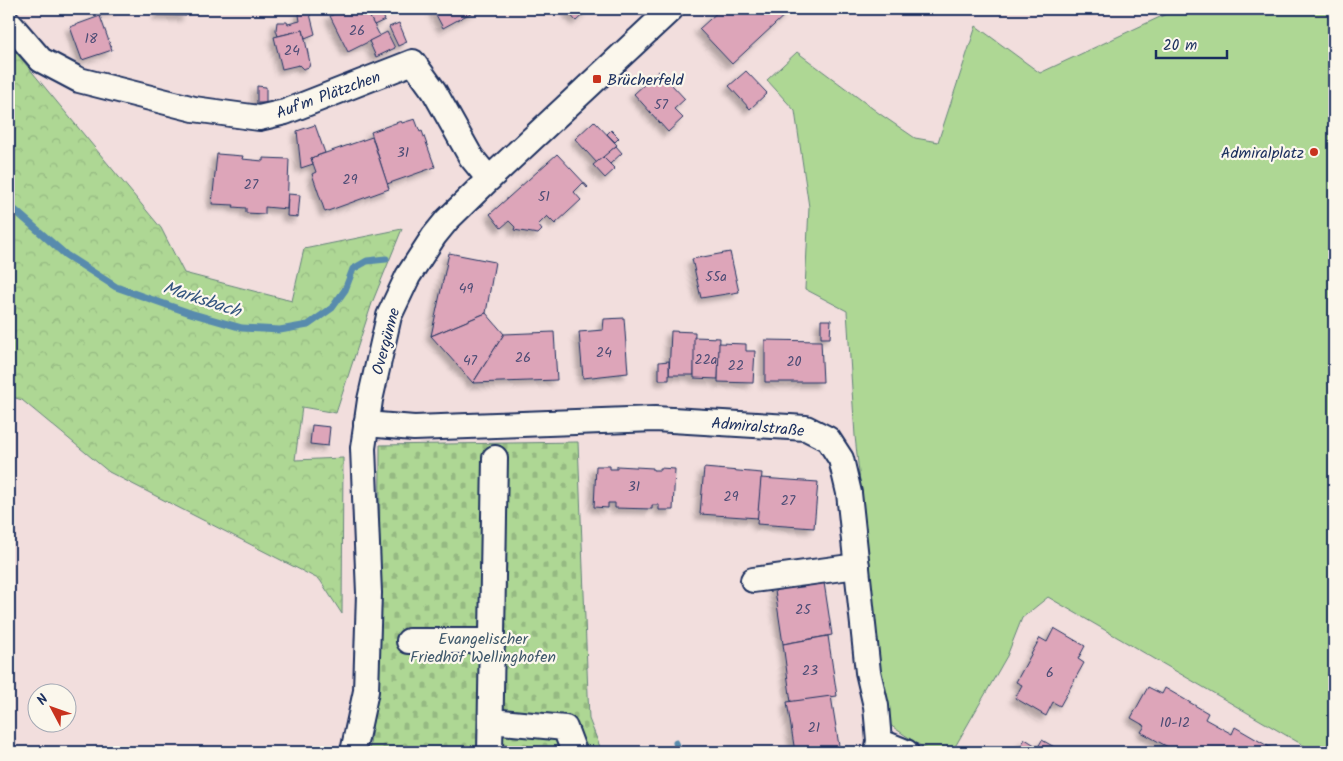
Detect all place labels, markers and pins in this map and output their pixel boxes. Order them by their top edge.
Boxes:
place label: Brücherfeld [607,68,684,93]
marker: Brücherfeld [591,73,603,85]
place label: Admiralplatz [1221,141,1304,166]
marker: Admiralplatz [1308,146,1320,158]

